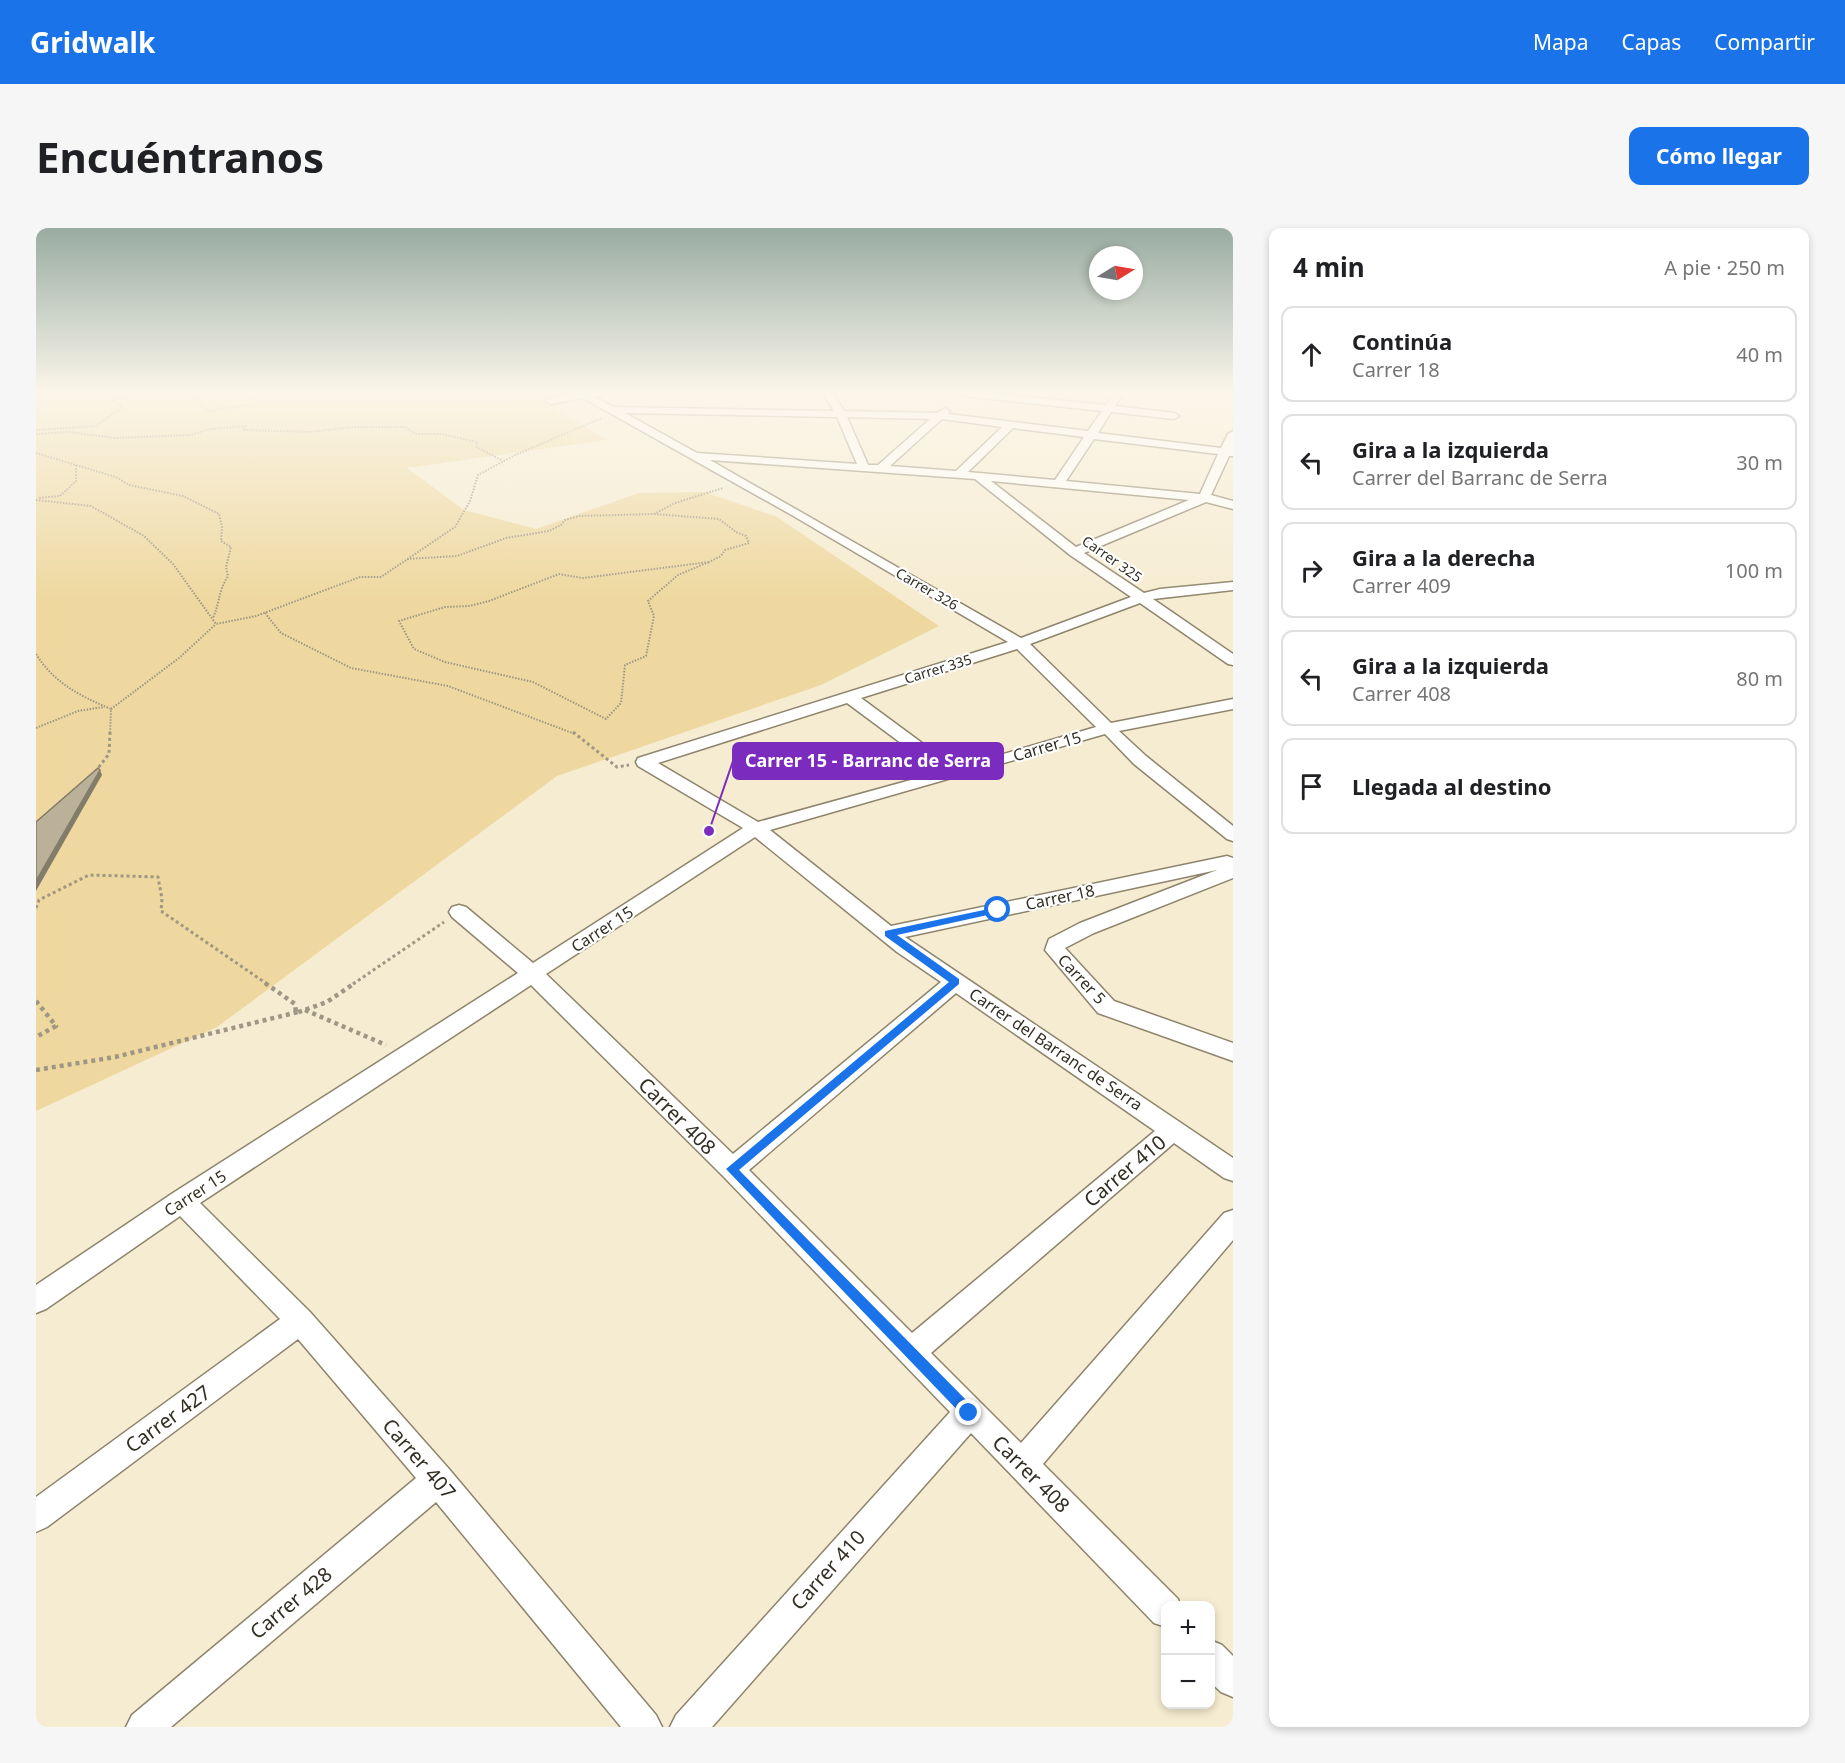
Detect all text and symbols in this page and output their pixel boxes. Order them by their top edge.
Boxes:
text: Gridwalk [30,23,155,61]
text: Mapa [1533,28,1589,56]
text: Capas [1622,28,1681,56]
text: Compartir [1714,28,1815,56]
button: Cómo llegar [1629,127,1809,185]
text: Encuéntranos [36,128,324,185]
north arrow [1089,246,1143,300]
text: 4 min [1293,249,1365,285]
text: A pie · 250 m [1664,254,1785,281]
text: Continúa [1352,326,1452,356]
icon: ahead [1295,338,1328,371]
text: 40 m [1736,341,1783,368]
text: Carrer 18 [1352,356,1440,383]
text: Gira a la izquierda [1352,434,1549,464]
icon: left [1295,446,1328,479]
text: 30 m [1736,449,1783,476]
text: Carrer del Barranc de Serra [1352,464,1608,491]
street label: Carrer 325 [1078,531,1146,586]
text: Gira a la derecha [1352,542,1536,572]
icon: right [1295,554,1328,587]
text: 100 m [1725,557,1783,584]
street label: Carrer 326 [892,563,962,614]
text: Carrer 409 [1352,572,1451,599]
street label: Carrer 335 [902,649,974,688]
text: Gira a la izquierda [1352,650,1549,680]
icon: left [1295,662,1328,695]
text: 80 m [1736,665,1783,692]
text: Carrer 408 [1352,680,1451,707]
street label: Carrer 15 [1010,726,1084,766]
callout: Carrer 15 - Barranc de Serra [733,743,1003,779]
text: Carrer 15 - Barranc de Serra [745,748,991,772]
icon: arrive [1295,770,1328,803]
text: Llegada al destino [1352,771,1552,801]
street label: Carrer 18 [1023,879,1097,915]
route start [984,896,1010,922]
street label: Carrer 15 [567,901,637,957]
street label: Carrer 5 [1053,949,1111,1009]
street label: Carrer del Barranc de Serra [965,983,1147,1115]
street label: Carrer 408 [633,1071,722,1160]
street label: Carrer 410 [1078,1128,1171,1213]
street label: Carrer 15 [160,1165,230,1221]
street label: Carrer 427 [120,1379,216,1459]
route end [955,1399,981,1425]
street label: Carrer 407 [377,1412,462,1505]
street label: Carrer 408 [987,1429,1076,1518]
street label: Carrer 410 [784,1524,871,1616]
street label: Carrer 428 [244,1560,337,1645]
map controls [1161,1601,1215,1709]
button: + [1161,1601,1215,1655]
button: − [1161,1655,1215,1709]

